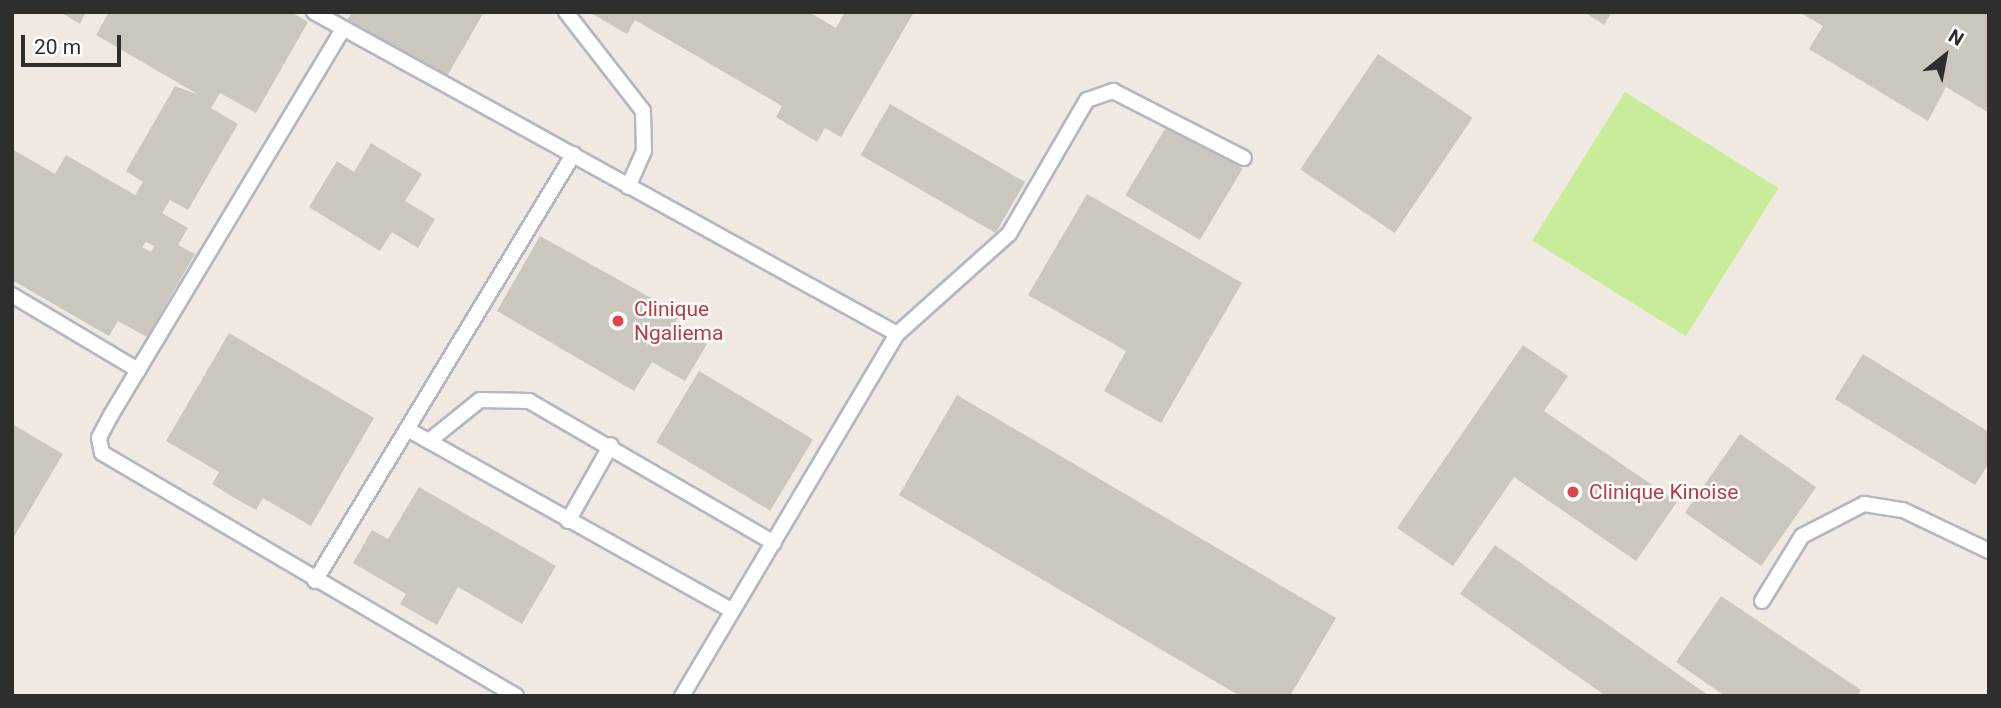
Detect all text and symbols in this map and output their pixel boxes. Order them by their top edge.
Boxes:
scale bar [24,21,124,65]
north arrow [1910,21,1980,91]
text: N [1944,24,1968,51]
text: 20 m [34,35,81,59]
place label: Clinique Ngaliema [634,296,723,346]
marker: Clinique Ngaliema [608,311,628,331]
place label: Clinique Kinoise [1589,479,1738,505]
marker: Clinique Kinoise [1563,482,1583,502]

